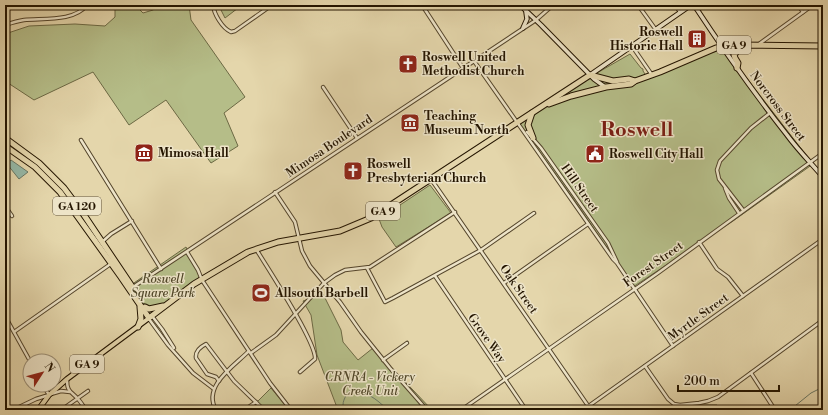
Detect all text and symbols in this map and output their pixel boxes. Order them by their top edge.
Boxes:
place label: Roswell Historic Hall [610,25,683,54]
building icon: Roswell Historic Hall [686,28,708,50]
road number: GA 9 [717,36,751,54]
place label: Roswell United Methodist Church [422,50,525,79]
church icon: Roswell United Methodist Church [397,53,419,75]
street label: Norcross Street [746,68,809,145]
place label: Teaching Museum North [424,109,510,138]
street label: Mimosa Boulevard [283,112,376,181]
museum icon: Teaching Museum North [399,112,421,134]
district label: Roswell [601,118,674,143]
museum icon: Mimosa Hall [133,142,155,164]
public building icon: Roswell City Hall [584,143,606,165]
place label: Mimosa Hall [158,146,229,161]
place label: Roswell City Hall [609,147,704,162]
place label: Roswell Presbyterian Church [367,157,487,186]
church icon: Roswell Presbyterian Church [342,160,364,182]
street label: Hill Street [557,161,602,216]
road number: GA 120 [53,197,101,215]
road number: GA 9 [366,202,400,220]
street label: Forest Street [620,238,687,291]
street label: Oak Street [496,262,541,317]
park label: Roswell Square Park [131,272,195,301]
sports icon: Allsouth Barbell [250,282,272,304]
place label: Allsouth Barbell [274,286,368,301]
street label: Myrtle Street [665,290,732,344]
street label: Grove Way [464,311,509,366]
north arrow [22,353,62,393]
road number: GA 9 [70,355,104,373]
text: N [41,360,58,376]
scale bar [678,367,779,393]
park label: CRNRA - Vickery Creek Unit [325,370,416,399]
text: 200 m [684,374,720,389]

